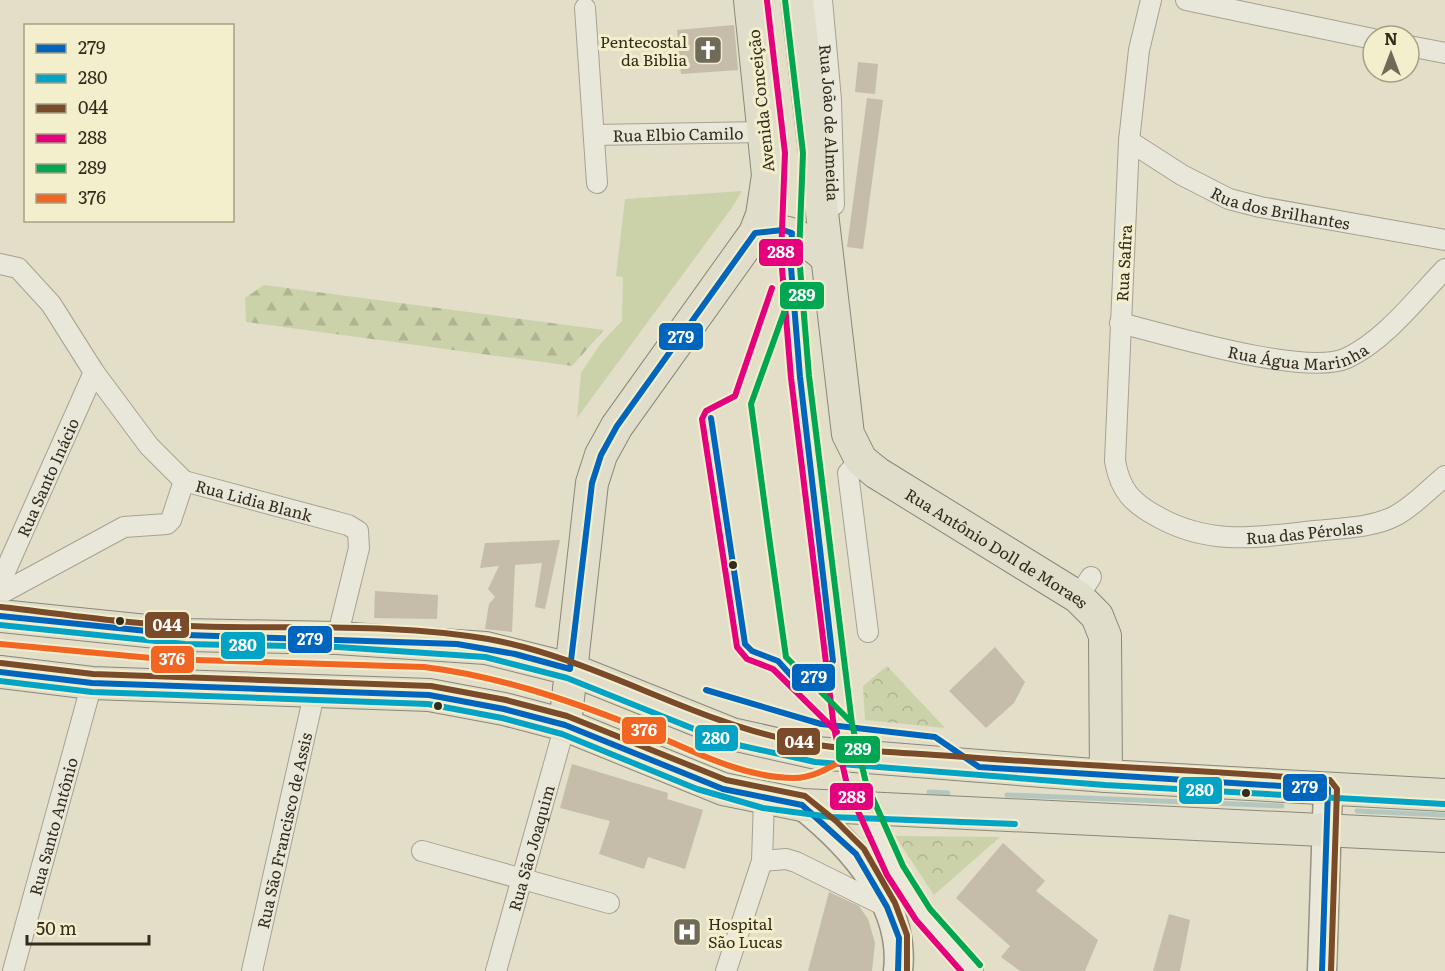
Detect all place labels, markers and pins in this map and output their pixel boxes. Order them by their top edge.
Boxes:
place label: Pentecostal da Biblia [600,29,687,71]
church icon: Pentecostal da Biblia [692,34,724,66]
unlabelled marker [727,559,739,571]
unlabelled marker [114,615,126,627]
unlabelled marker [432,700,444,712]
unlabelled marker [1240,787,1252,799]
place label: Hospital São Lucas [708,911,782,953]
hospital icon: Hospital São Lucas [671,916,703,948]

